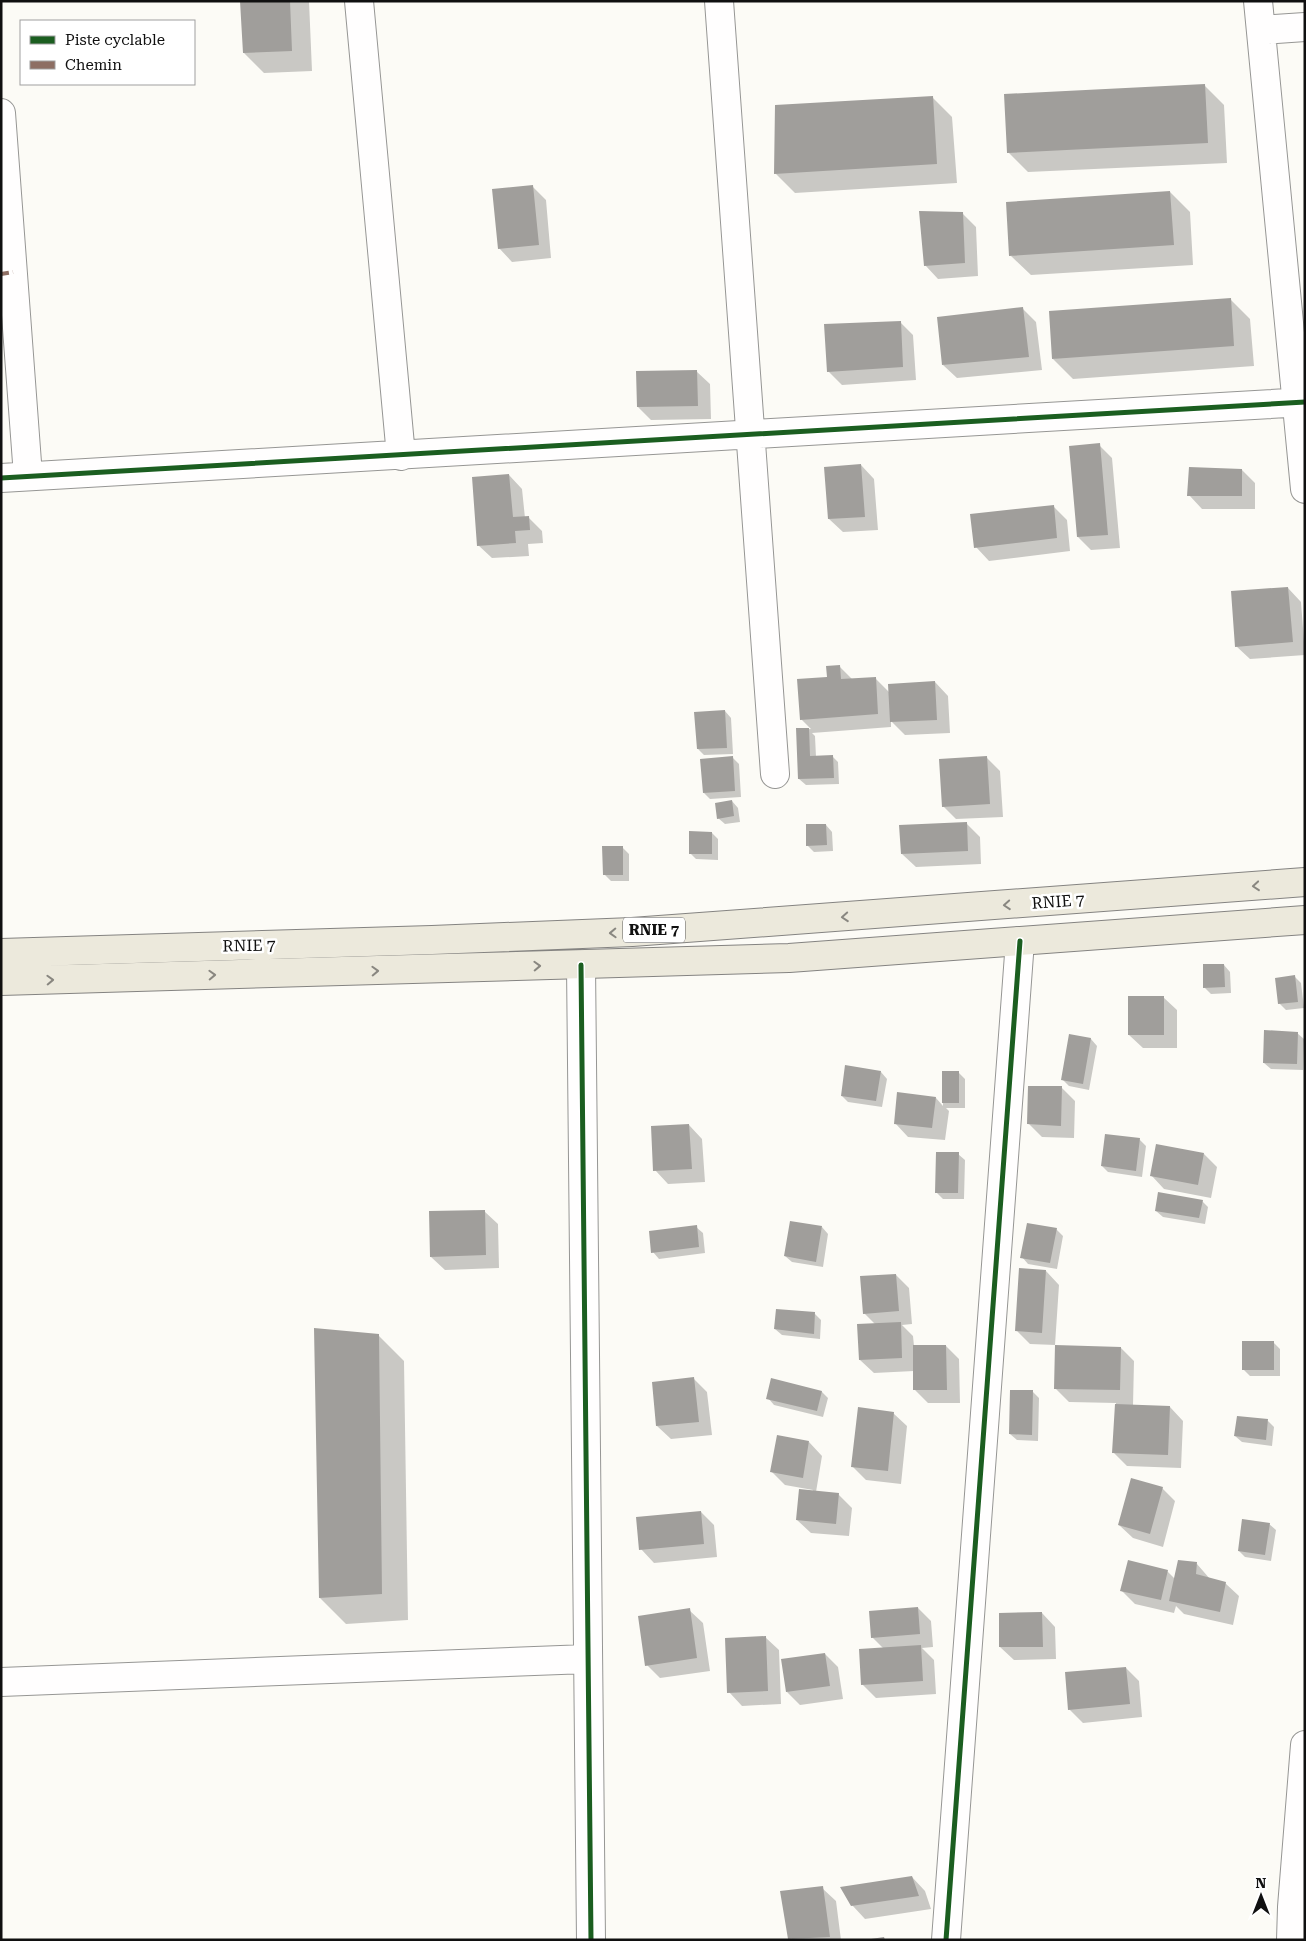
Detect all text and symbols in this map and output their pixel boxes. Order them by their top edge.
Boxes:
legend [20,20,195,85]
text: Piste cyclable [65,31,165,49]
text: Chemin [65,56,122,74]
one-way arrow [1252,880,1260,891]
street label: RNIE 7 [1031,890,1085,913]
one-way arrow [1003,899,1011,910]
one-way arrow [841,911,849,922]
road number: RNIE 7 [623,918,685,942]
one-way arrow [609,927,617,938]
street label: RNIE 7 [222,936,276,955]
one-way arrow [534,961,542,971]
one-way arrow [372,966,379,976]
one-way arrow [209,970,217,981]
one-way arrow [46,975,54,985]
north arrow [1236,1871,1286,1921]
text: N [1256,1875,1267,1891]

